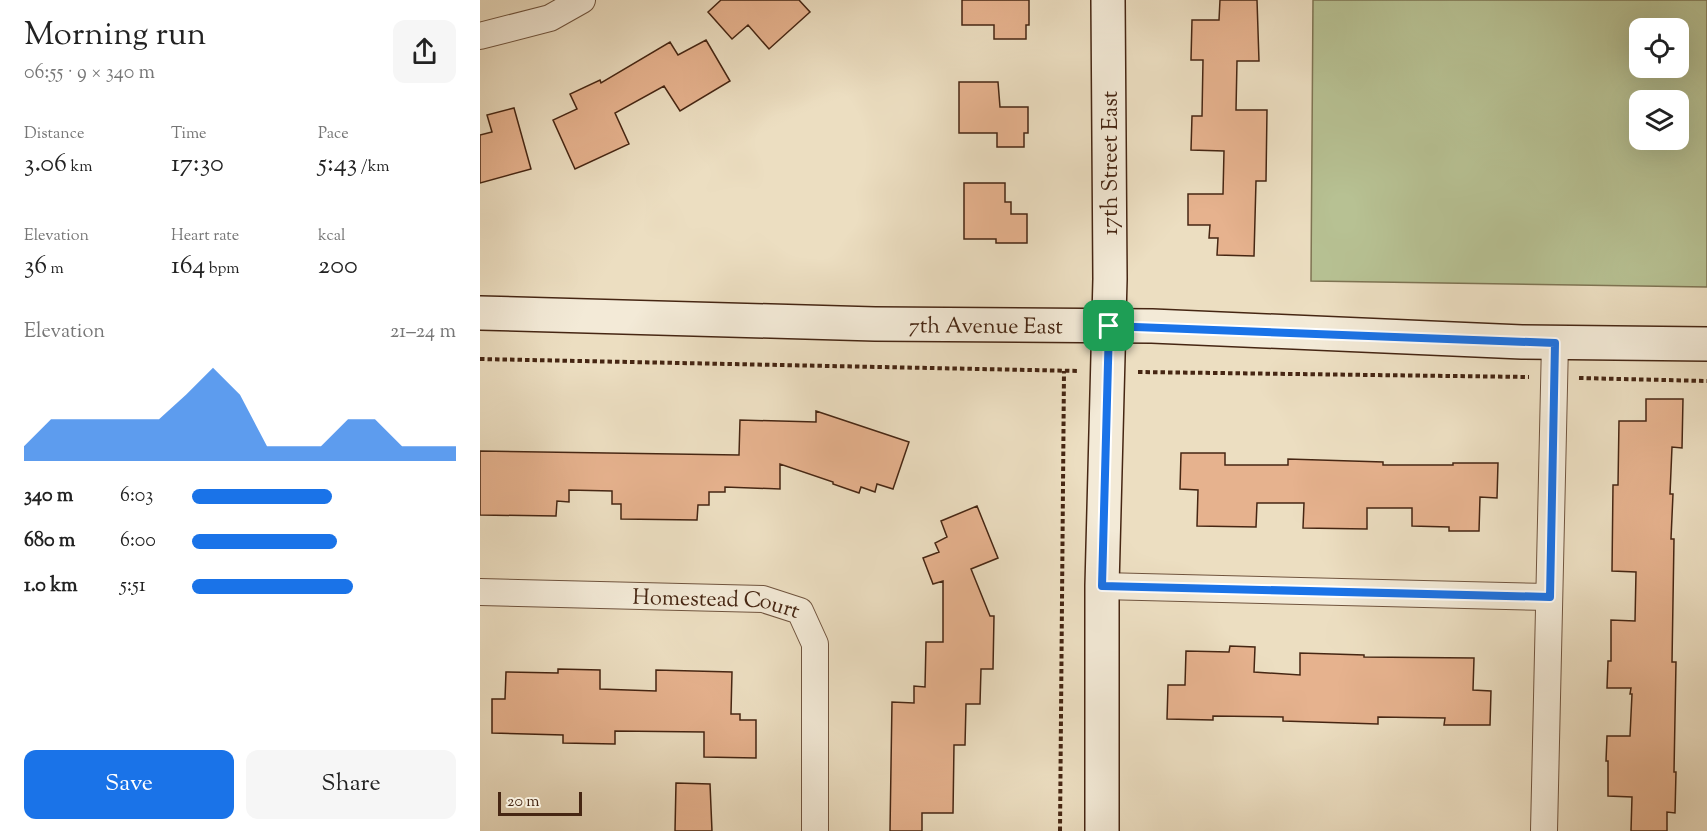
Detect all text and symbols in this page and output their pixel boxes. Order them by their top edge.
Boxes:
text: Morning run [24,12,206,60]
map controls [1629,18,1689,150]
button: locate [1629,18,1689,78]
button: share [393,20,456,83]
text: 06:55 · 9 × 340 m [24,59,155,88]
street label: 17th Street East [1096,90,1128,235]
button: layers [1629,90,1689,150]
text: Distance [24,123,84,146]
text: Time [171,123,207,146]
text: Pace [318,123,349,146]
text: 3.06 [24,146,67,183]
text: 17:30 [171,146,224,183]
text: 5:43 [318,146,357,183]
text: km [67,156,92,179]
text: /km [357,156,390,179]
text: Elevation [24,225,89,248]
text: Heart rate [171,225,239,248]
text: kcal [318,225,346,248]
text: 36 [24,248,47,285]
text: 164 [171,248,205,285]
text: 200 [318,248,358,285]
text: m [47,258,64,281]
text: bpm [205,258,240,281]
pin [1083,300,1134,351]
icon: arrive [1092,309,1125,342]
street label: 7th Avenue East [909,311,1063,344]
text: Elevation [24,318,105,347]
text: 21–24 m [390,318,456,347]
text: 340 m [24,482,73,511]
text: 6:03 [120,482,153,511]
text: 680 m [24,527,75,556]
text: 6:00 [120,527,156,556]
text: 1.0 km [24,572,78,601]
text: 5:51 [120,572,146,601]
street label: Homestead Court [632,583,804,629]
button: Save [24,750,234,819]
button: Share [246,750,456,819]
scale bar [498,789,582,816]
text: 20 m [507,791,540,814]

